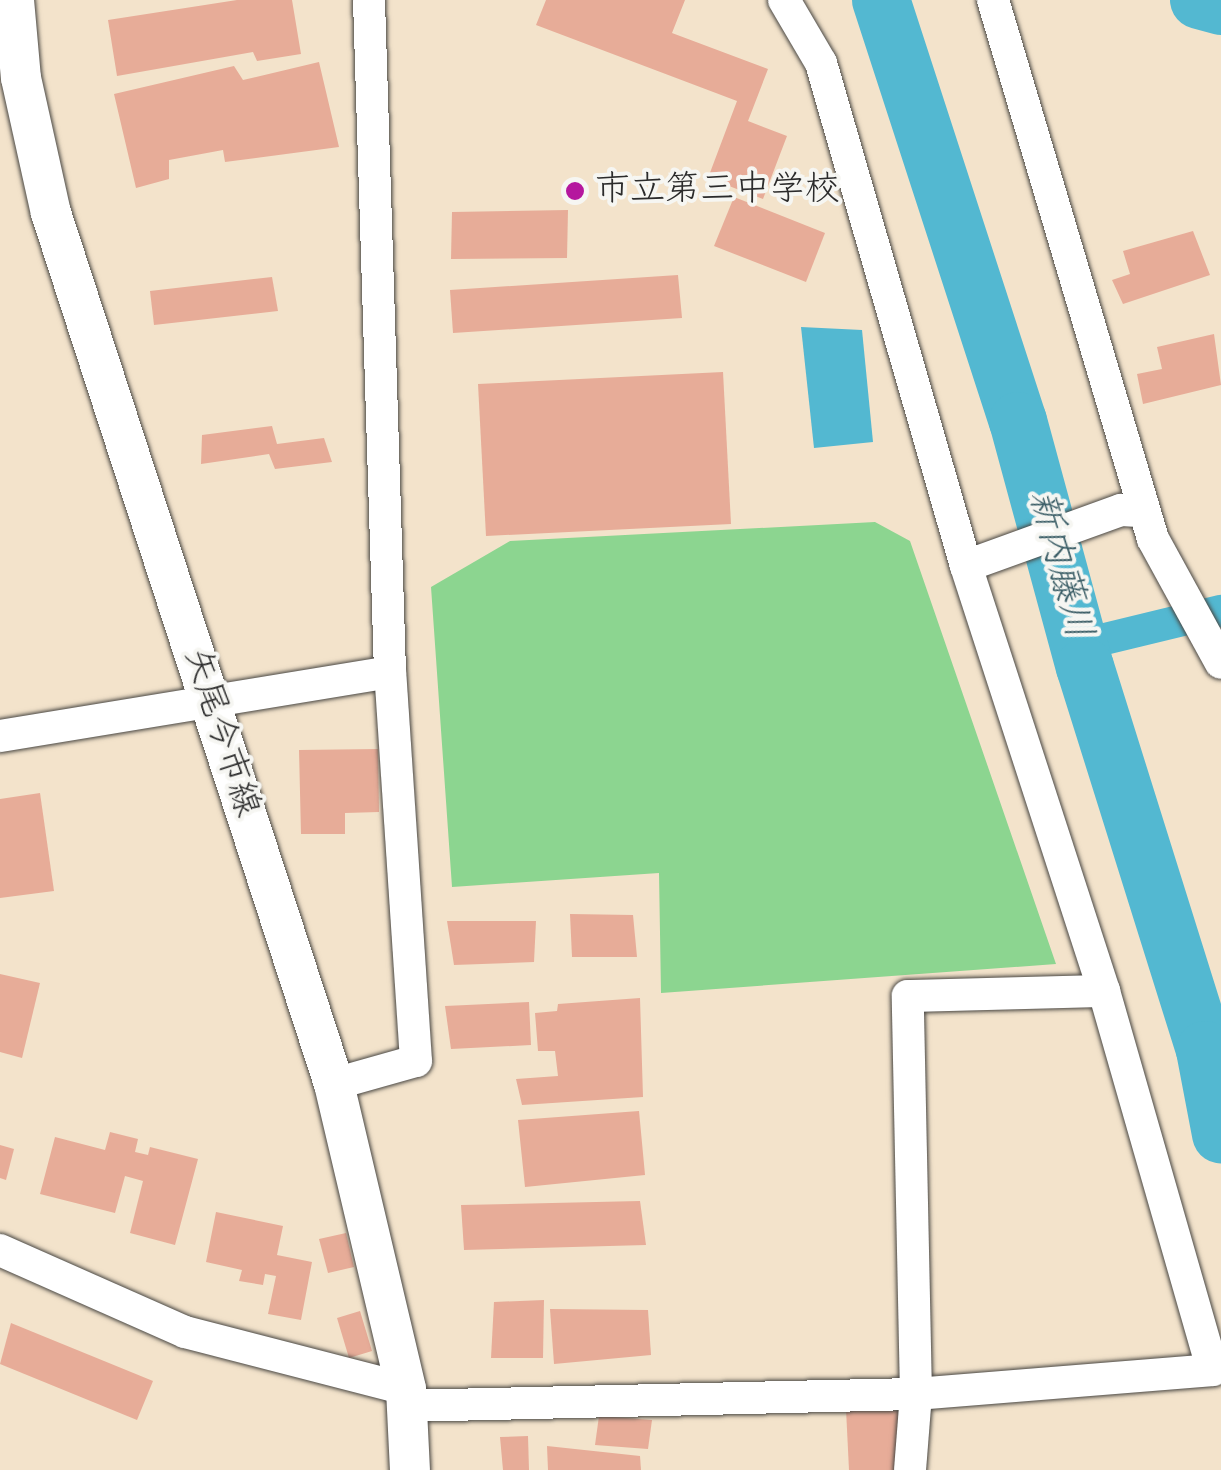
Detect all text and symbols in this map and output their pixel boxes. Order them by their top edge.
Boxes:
place label: 市立第三中学校 [595,170,840,212]
marker: 市立第三中学校 [564,180,586,202]
water label: 新内藤川 [1016,486,1100,644]
street label: 矢尾今市線 [173,643,267,823]

